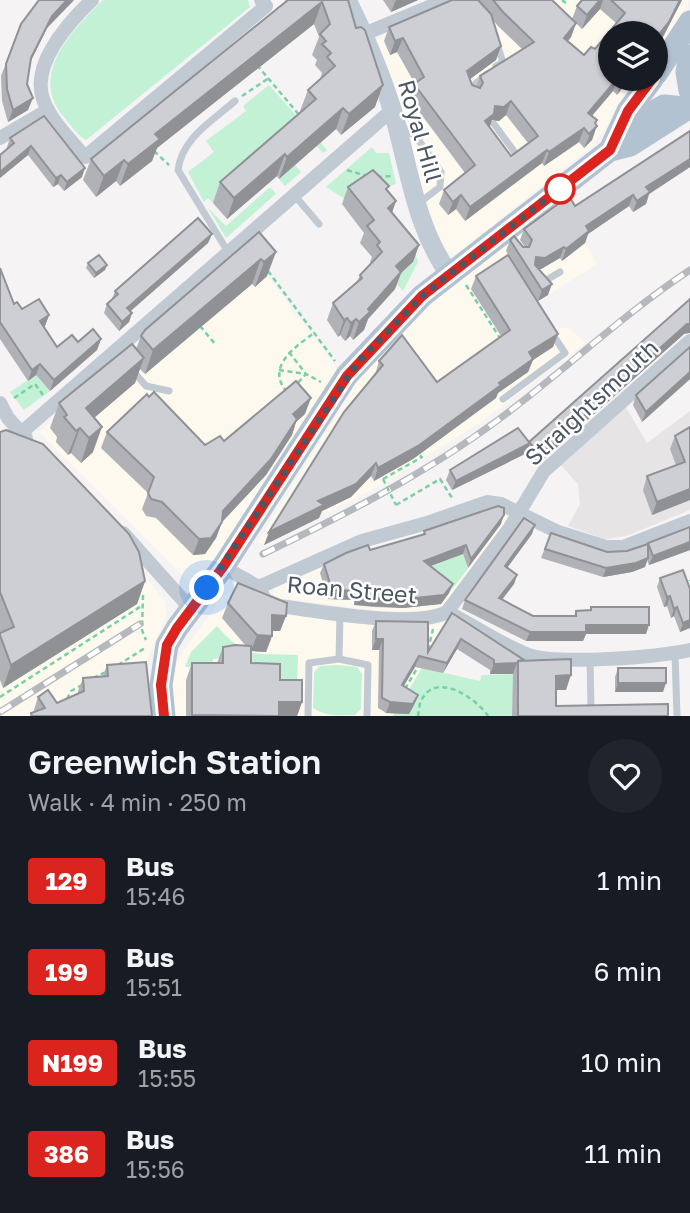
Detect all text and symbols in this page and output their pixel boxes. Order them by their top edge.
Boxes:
map controls [598,21,668,91]
button: layers [598,21,668,91]
street label: Royal Hill [393,76,449,186]
unlabelled marker [545,174,575,204]
street label: Straightsmouth [518,333,664,471]
street label: Roan Street [286,569,418,609]
your location [189,570,224,605]
button: heart [588,739,662,813]
text: Greenwich Station [28,742,321,781]
text: Walk · 4 min · 250 m [28,788,247,816]
text: Bus [126,851,174,882]
text: 1 min [597,865,662,896]
text: 129 [45,866,88,895]
text: 15:46 [126,882,185,910]
text: Bus [126,942,174,973]
text: 6 min [594,956,662,987]
text: 199 [45,957,88,986]
text: 15:51 [126,973,182,1001]
text: Bus [138,1033,186,1064]
text: 10 min [581,1047,662,1078]
text: N199 [42,1048,103,1077]
text: 15:55 [138,1064,196,1092]
text: Bus [126,1124,174,1155]
text: 11 min [584,1138,662,1169]
text: 386 [44,1139,89,1168]
text: 15:56 [126,1155,185,1183]

